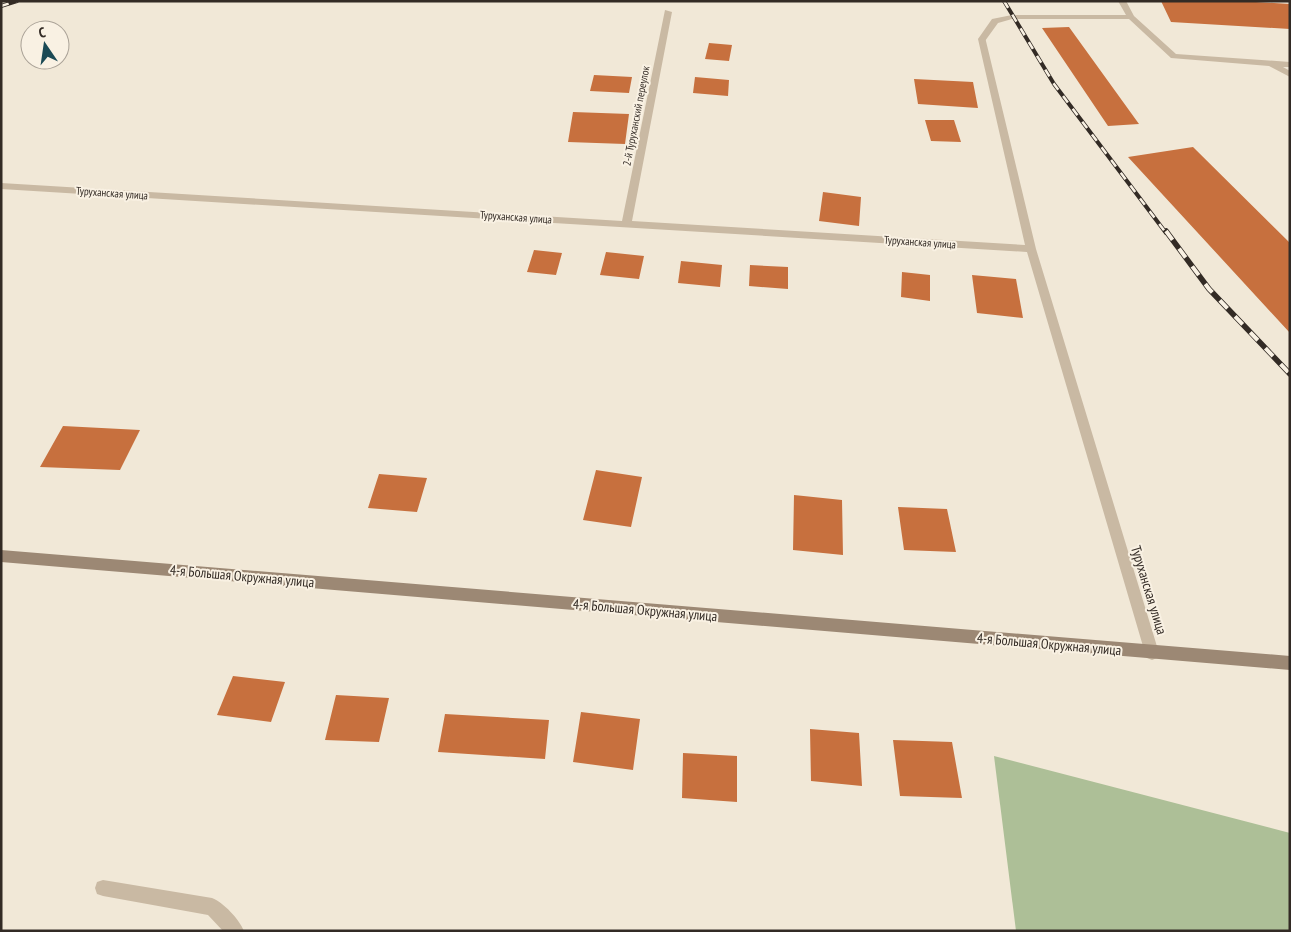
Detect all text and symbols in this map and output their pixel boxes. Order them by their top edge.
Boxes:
north arrow [20,20,70,70]
text: С [37,23,48,42]
street label: 2-й Туруханский переулок [619,64,653,167]
street label: Туруханская улица [76,184,148,202]
street label: Туруханская улица [480,208,552,226]
street label: Туруханская улица [884,233,956,251]
street label: Туруханская улица [1127,543,1171,637]
street label: 4-я Большая Окружная улица [169,561,315,591]
street label: 4-я Большая Окружная улица [572,595,718,625]
street label: 4-я Большая Окружная улица [976,629,1122,659]

